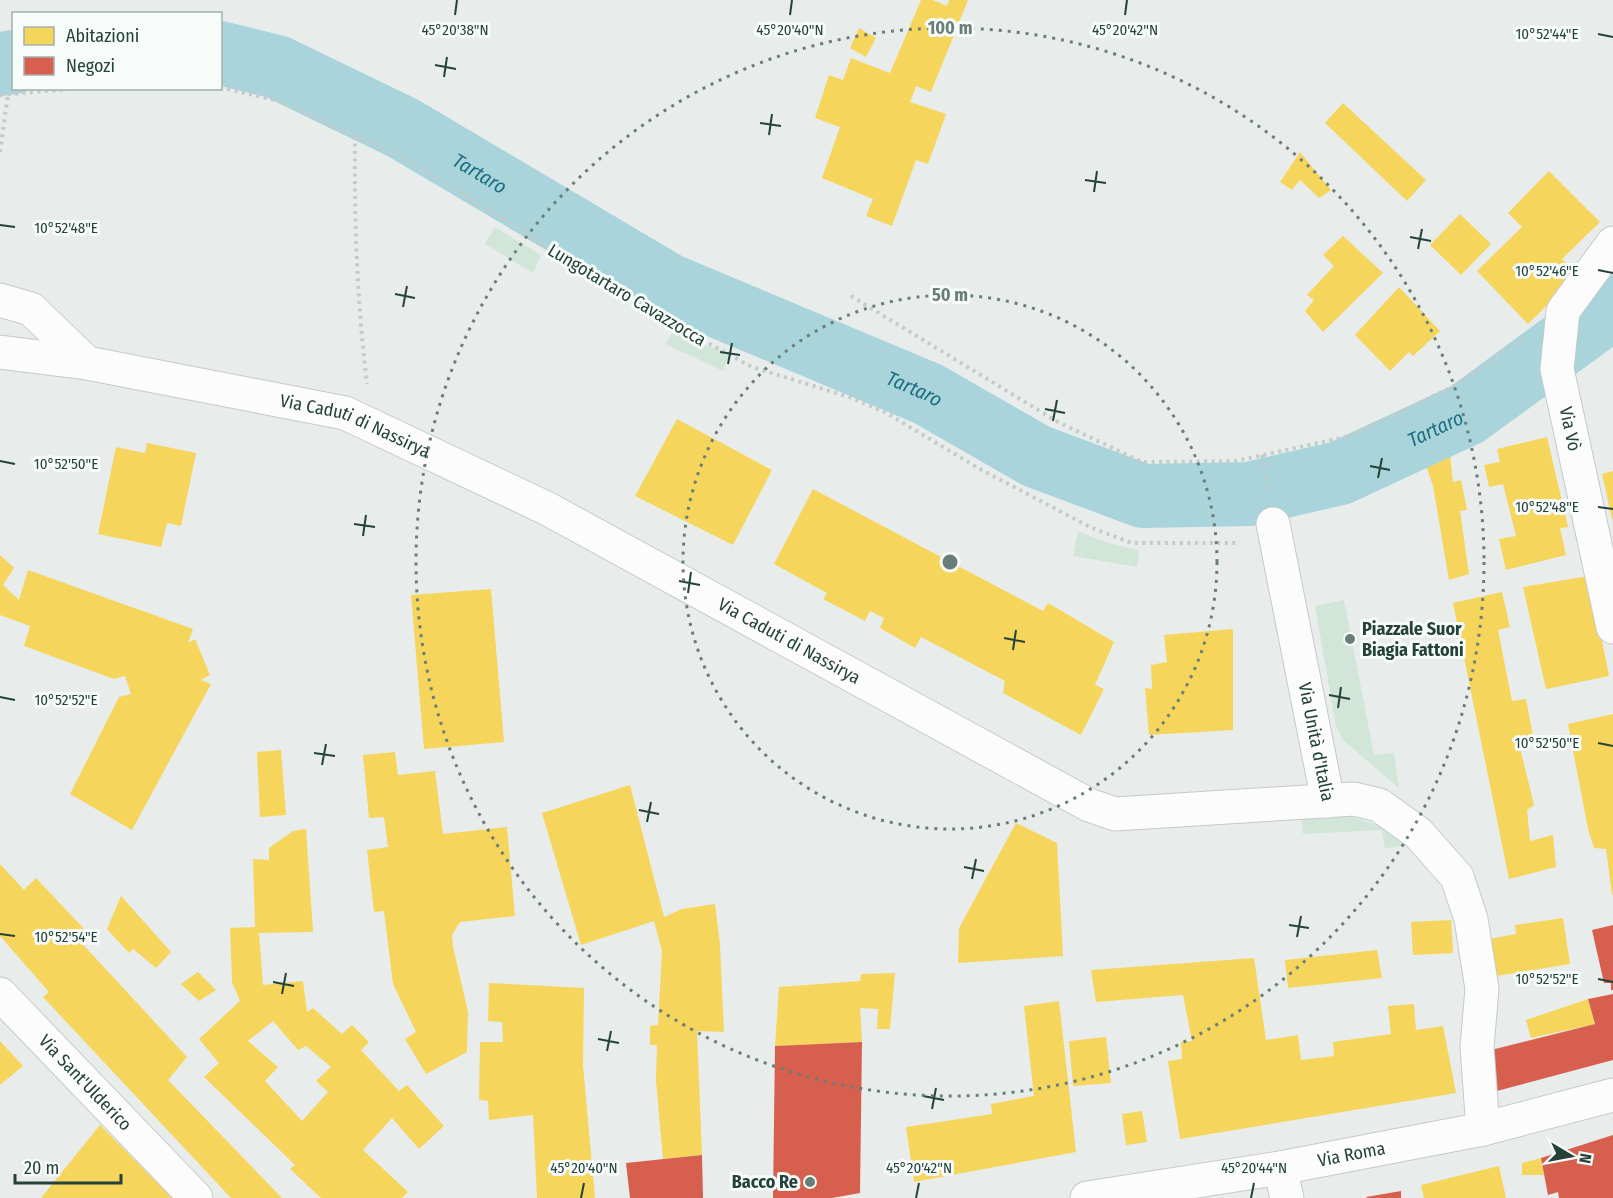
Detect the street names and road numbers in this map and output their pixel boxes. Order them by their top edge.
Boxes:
street label: Lungotartaro Cavazzocca [544,239,710,351]
street label: Via Caduti di Nassirya [278,390,434,463]
street label: Via Vò [1554,405,1586,453]
street label: Via Caduti di Nassirya [714,593,864,689]
street label: Via Unità d'Italia [1294,680,1339,803]
street label: Via Sant'Ulderico [34,1030,136,1135]
street label: Via Roma [1316,1137,1387,1172]

